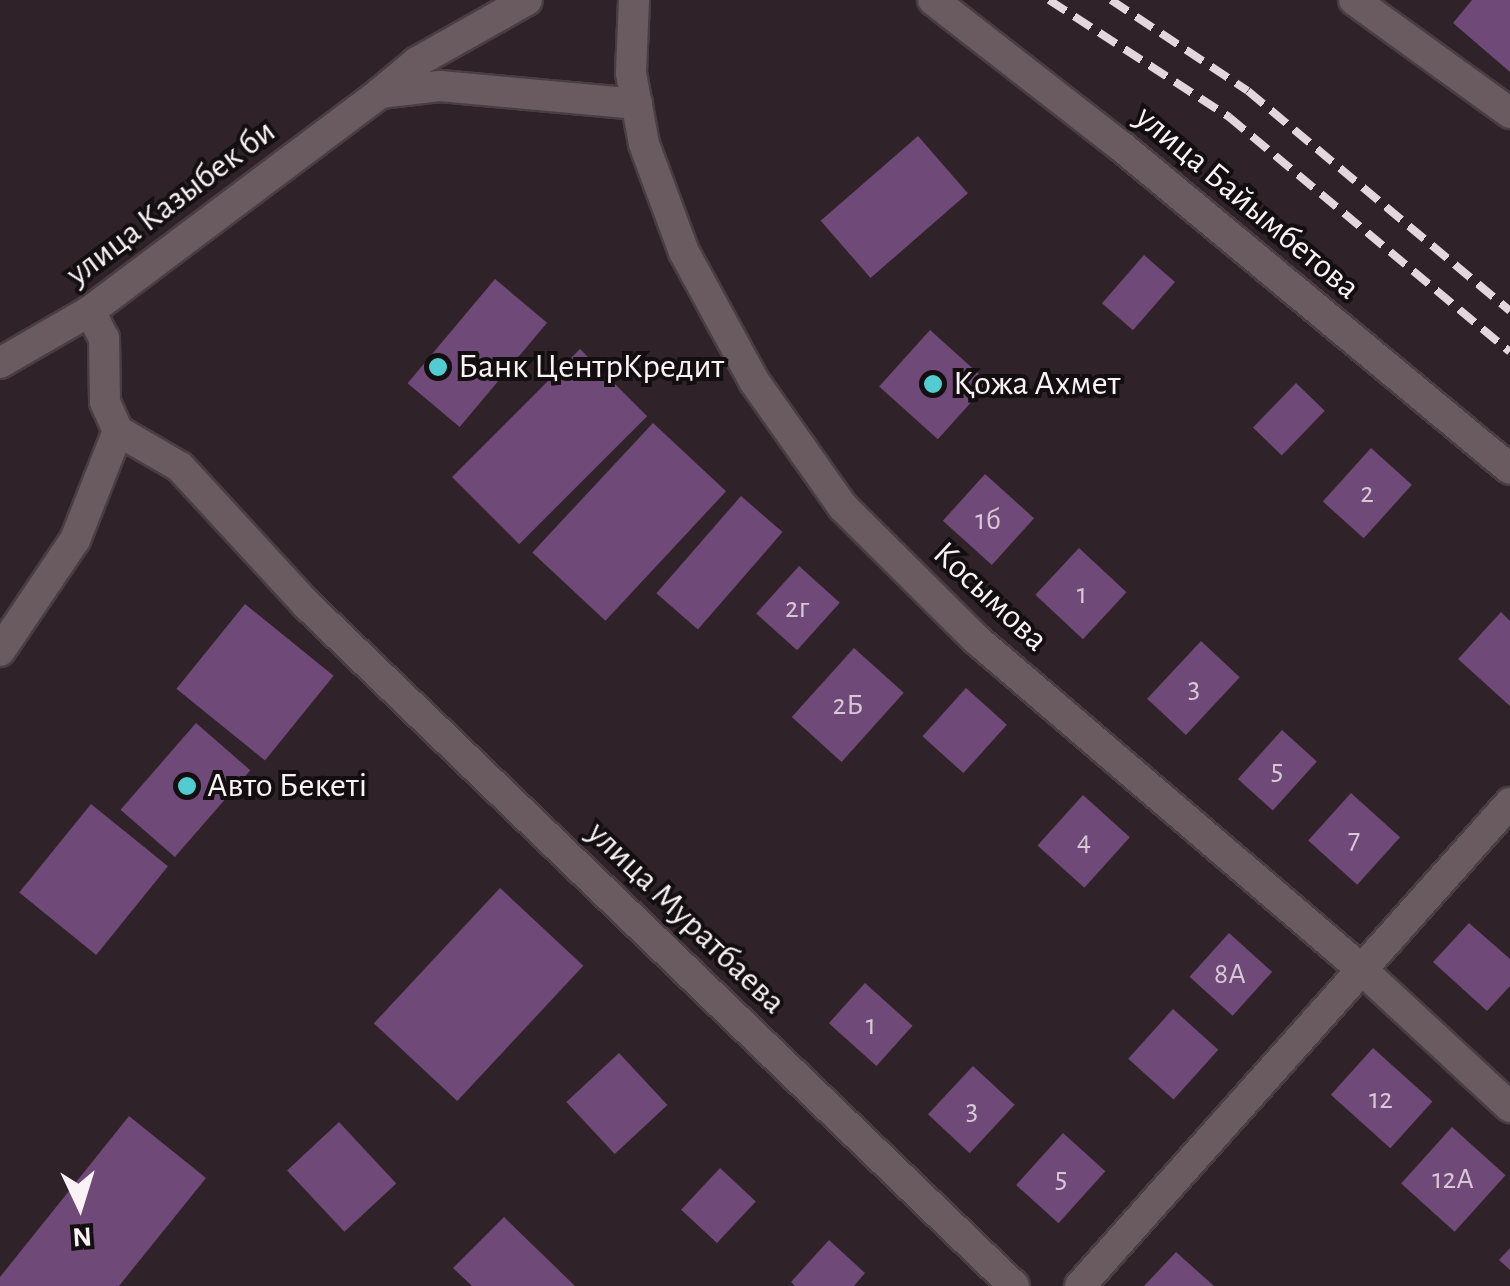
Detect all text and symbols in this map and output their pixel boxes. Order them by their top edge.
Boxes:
street label: улица Байымбетова [1126,97,1368,309]
street label: улица Казыбек би [58,111,284,295]
place label: Банк ЦентрКредит [458,346,724,388]
marker: Банк ЦентрКредит [427,356,449,378]
place label: Қожа Ахмет [953,363,1120,405]
marker: Қожа Ахмет [922,373,944,395]
house number: 2 [1360,475,1374,511]
house number: 1б [975,502,1001,538]
street label: Косымова [924,533,1056,661]
house number: 1 [1077,576,1087,612]
house number: 2г [785,590,809,626]
house number: 3 [1188,670,1200,706]
house number: 2Б [833,687,863,723]
house number: 5 [1271,752,1283,788]
place label: Авто Бекетi [207,765,367,807]
marker: Авто Бекетi [176,775,198,797]
street label: улица Муратбаева [578,813,794,1023]
house number: 7 [1348,821,1360,857]
house number: 4 [1077,823,1091,859]
house number: 8А [1214,956,1246,992]
house number: 1 [866,1007,876,1043]
house number: 12 [1369,1081,1393,1117]
house number: 3 [966,1092,978,1128]
north arrow [30,1156,130,1256]
house number: 5 [1055,1160,1067,1196]
house number: 12А [1432,1161,1474,1197]
text: N [71,1221,93,1251]

